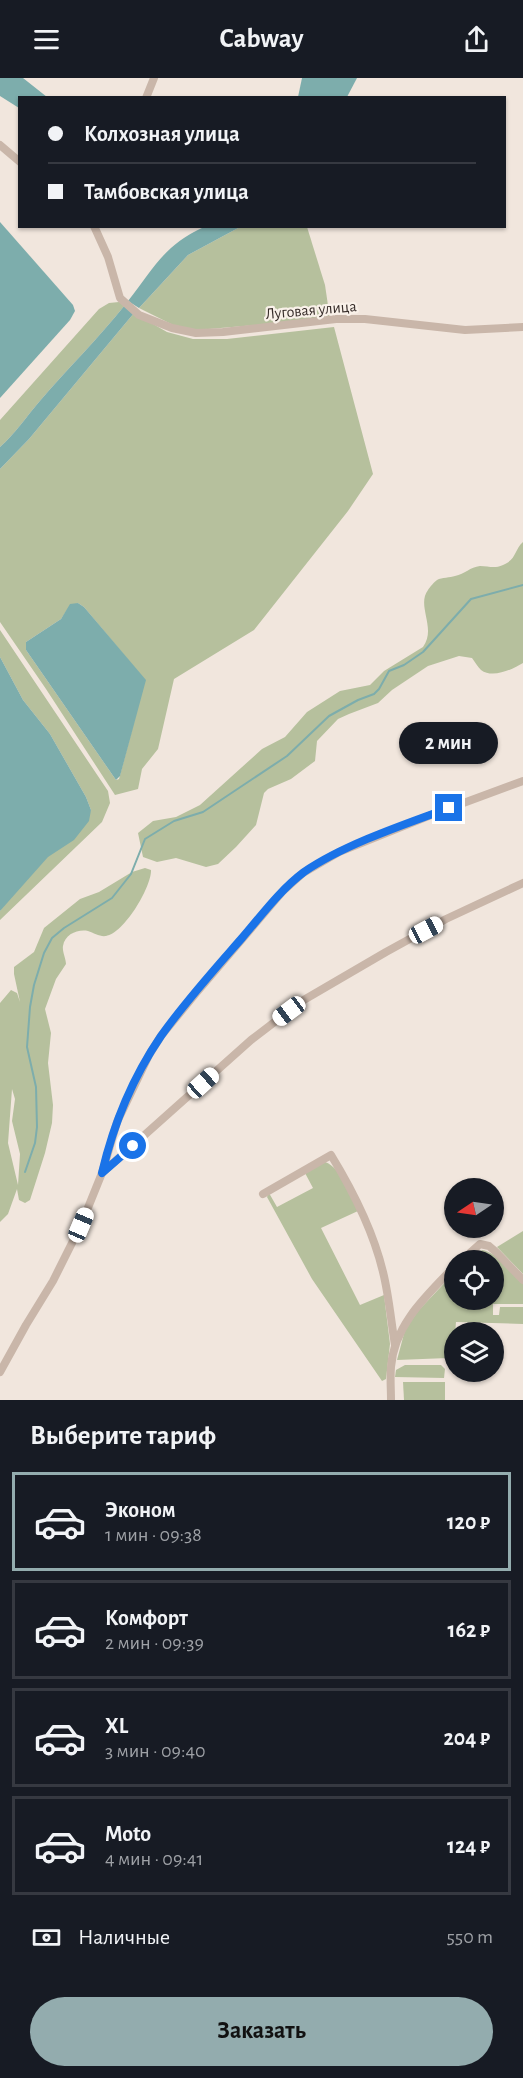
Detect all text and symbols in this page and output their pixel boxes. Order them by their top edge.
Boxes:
icon: menu [30,23,63,56]
icon: share [460,23,493,56]
text: Cabway [219,25,304,52]
text: Колхозная улица [84,123,240,145]
text: Тамбовская улица [84,181,249,203]
street label: Луговая улица [265,298,357,323]
callout: 2 мин [400,721,498,763]
text: 2 мин [425,733,472,753]
route end [435,794,462,821]
car [406,914,446,946]
car [269,993,309,1029]
car [184,1064,222,1102]
route start [119,1132,146,1159]
north arrow [444,1178,504,1238]
map controls [444,1178,504,1382]
car [66,1205,96,1245]
button: locate [444,1250,504,1310]
button: layers [444,1322,504,1382]
text: Выберите тариф [30,1422,216,1449]
icon: car [33,1495,87,1549]
text: Эконом [105,1499,176,1521]
text: 120 ₽ [447,1511,490,1533]
text: 1 мин · 09:38 [105,1525,202,1545]
icon: car [33,1603,87,1657]
text: Комфорт [105,1607,188,1629]
text: 162 ₽ [447,1619,490,1641]
text: 2 мин · 09:39 [105,1633,204,1653]
icon: car [33,1711,87,1765]
text: XL [105,1715,128,1737]
text: 204 ₽ [443,1727,490,1749]
text: 3 мин · 09:40 [105,1741,206,1761]
icon: car [33,1819,87,1873]
text: Moto [105,1823,151,1845]
text: 124 ₽ [447,1835,490,1857]
text: 4 мин · 09:41 [105,1849,203,1869]
icon: cash [30,1921,63,1954]
text: Наличные [78,1926,170,1948]
text: 550 m [446,1927,493,1947]
button: Заказать [30,1997,493,2066]

